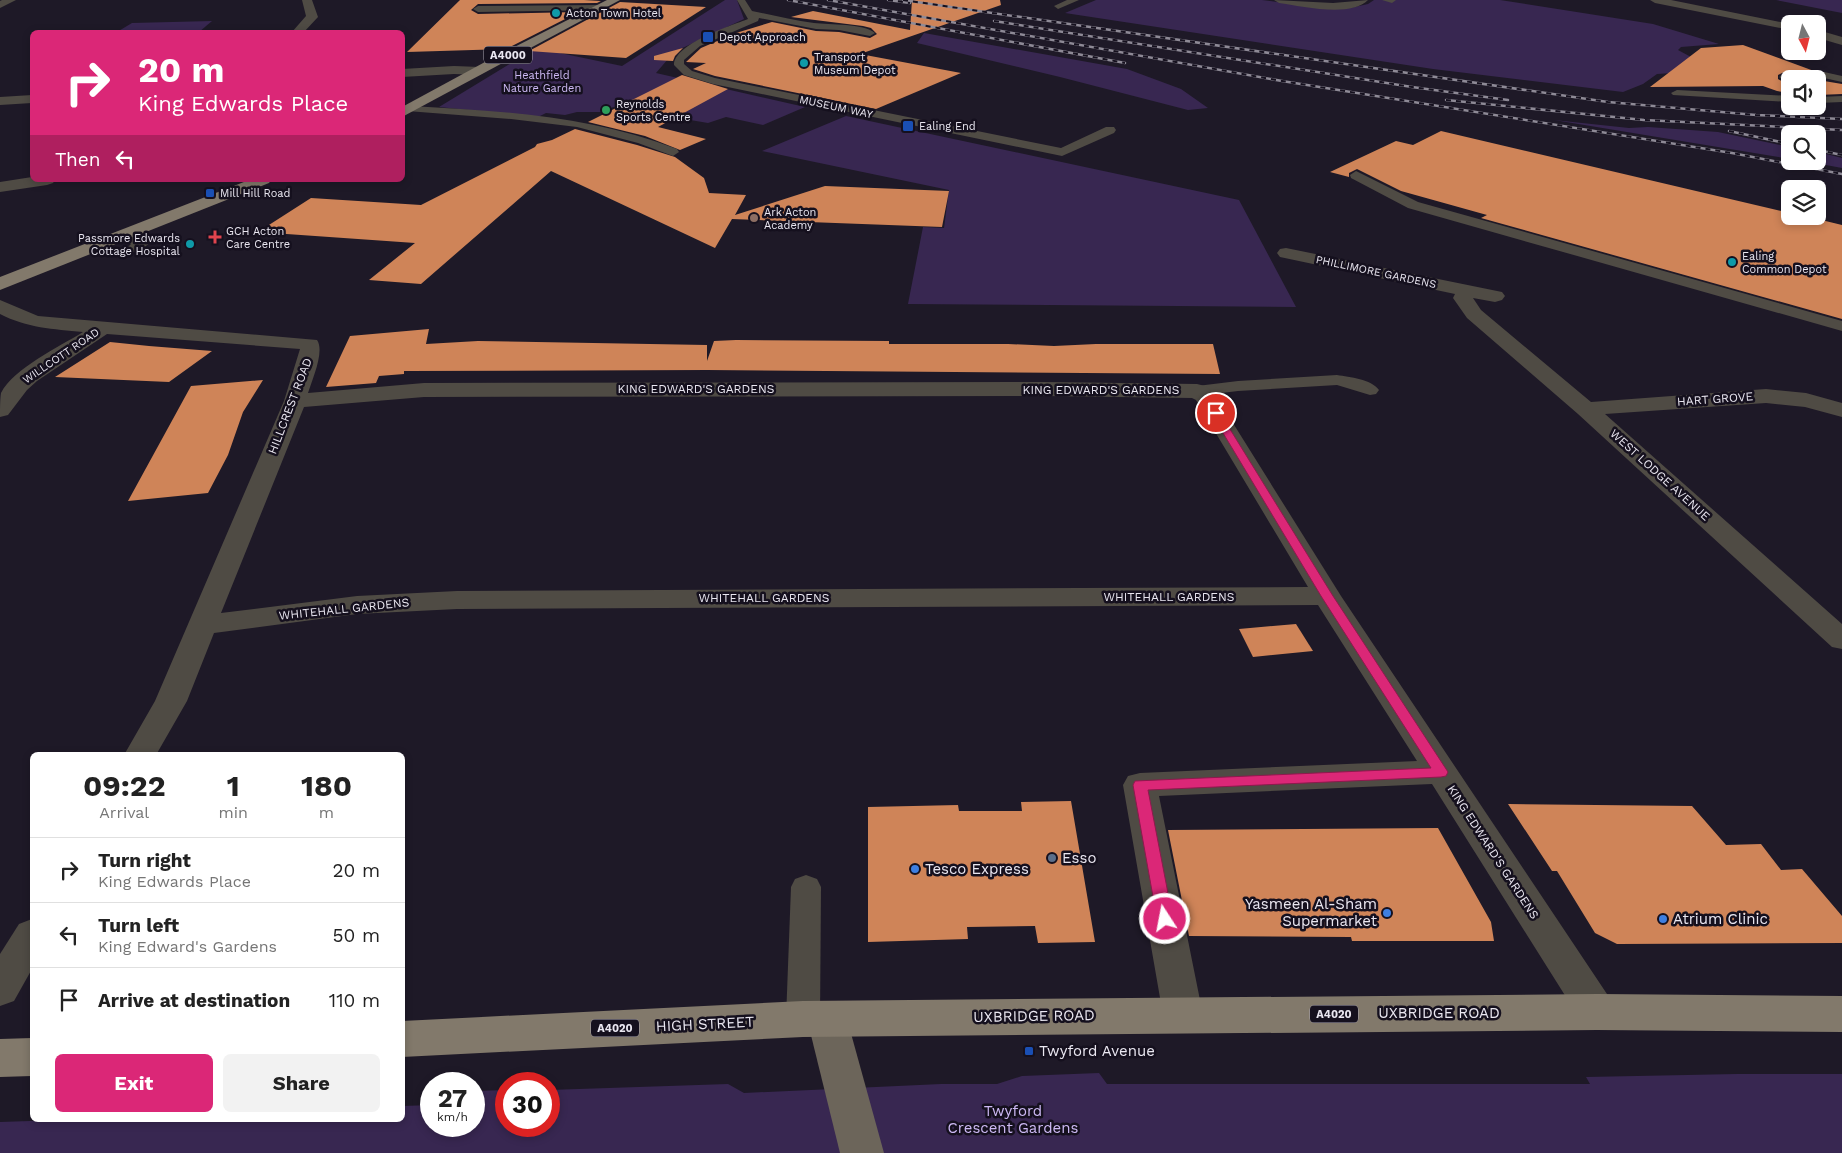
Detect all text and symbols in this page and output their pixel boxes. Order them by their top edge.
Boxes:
marker: Acton Town Hotel [550,7,562,19]
place label: Acton Town Hotel [566,7,662,20]
north arrow [1781,15,1826,60]
map controls [1781,15,1826,225]
marker: Depot Approach [701,30,715,44]
place label: Depot Approach [719,31,806,44]
road number: A4000 [484,46,532,64]
text: 20 m [138,49,224,91]
icon: right [55,50,120,115]
place label: Transport Museum Depot [814,51,896,77]
marker: Transport Museum Depot [798,57,810,69]
park label: Heathfield Nature Garden [503,69,581,95]
button: sound [1781,70,1826,115]
text: King Edwards Place [138,91,348,116]
street label: MUSEUM WAY [798,93,875,121]
place label: Reynolds Sports Centre [616,98,691,124]
marker: Reynolds Sports Centre [600,104,612,116]
marker: Ealing End [901,119,915,133]
place label: Ealing End [919,120,976,133]
button: search [1781,125,1826,170]
icon: left [111,145,139,173]
text: Then [55,148,101,171]
button: layers [1781,180,1826,225]
marker: Mill Hill Road [204,187,216,199]
place label: Mill Hill Road [220,187,290,200]
place label: Ark Acton Academy [764,206,816,232]
marker: Ark Acton Academy [748,212,760,224]
place label: GCH Acton Care Centre [226,225,290,251]
marker: GCH Acton Care Centre [208,230,222,244]
place label: Passmore Edwards Cottage Hospital [78,232,181,258]
marker: Passmore Edwards Cottage Hospital [184,238,196,250]
place label: Ealing Common Depot [1742,250,1827,276]
street label: PHILLIMORE GARDENS [1315,253,1437,291]
marker: Ealing Common Depot [1726,256,1738,268]
street label: WILLCOTT ROAD [20,326,102,386]
street label: HILLCREST ROAD [265,356,315,456]
street label: KING EDWARD'S GARDENS [618,382,774,396]
street label: KING EDWARD'S GARDENS [1023,383,1179,397]
street label: HART GROVE [1676,389,1754,409]
pin [1195,392,1237,434]
icon: arrive [1202,399,1230,427]
street label: WEST LODGE AVENUE [1607,426,1713,524]
street label: WHITEHALL GARDENS [1103,590,1235,604]
street label: WHITEHALL GARDENS [698,591,830,605]
street label: WHITEHALL GARDENS [278,595,410,623]
text: 09:22 [83,768,166,803]
text: 1 [227,768,240,803]
text: 180 [301,768,352,803]
street label: KING EDWARD'S GARDENS [1444,782,1542,922]
text: Arrival [99,803,149,822]
text: min [219,803,248,822]
text: m [319,803,334,822]
text: Turn right [98,849,191,872]
place label: Esso [1062,849,1096,867]
marker: Esso [1046,852,1058,864]
icon: right [55,856,83,884]
text: 20 m [333,859,380,882]
place label: Tesco Express [925,860,1029,878]
marker: Tesco Express [909,863,921,875]
text: King Edwards Place [98,872,251,891]
position arrow [1138,892,1190,944]
place label: Yasmeen Al-Sham Supermarket [1245,895,1378,930]
marker: Yasmeen Al-Sham Supermarket [1381,907,1393,919]
place label: Atrium Clinic [1673,910,1768,928]
marker: Atrium Clinic [1657,913,1669,925]
text: Turn left [98,914,179,937]
icon: left [55,921,83,949]
text: 50 m [333,924,380,947]
text: King Edward's Gardens [98,937,277,956]
icon: arrive [55,986,83,1014]
text: Arrive at destination [98,989,290,1012]
text: 110 m [329,989,380,1012]
street label: UXBRIDGE ROAD [1378,1004,1500,1022]
street label: UXBRIDGE ROAD [973,1006,1095,1026]
road number: A4020 [1310,1006,1358,1022]
street label: HIGH STREET [655,1012,755,1036]
road number: A4020 [591,1020,639,1036]
place label: Twyford Avenue [1039,1042,1155,1060]
marker: Twyford Avenue [1023,1045,1035,1057]
button: Exit [55,1054,213,1112]
button: Share [223,1054,380,1112]
speed limit sign: 30 [495,1072,560,1137]
text: 27 [438,1084,467,1113]
park label: Twyford Crescent Gardens [948,1102,1079,1137]
text: km/h [437,1110,468,1124]

